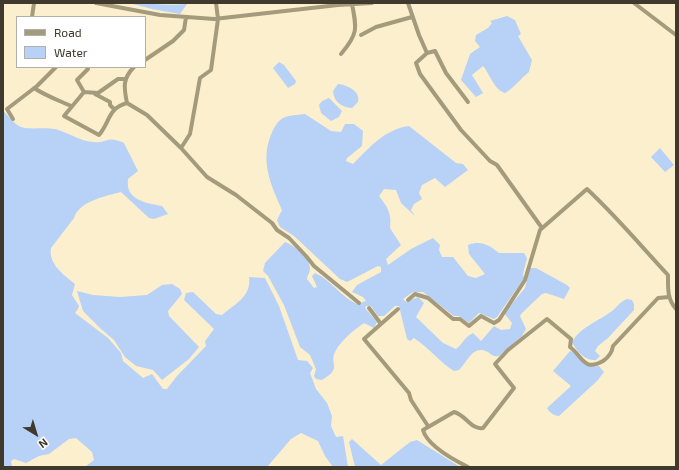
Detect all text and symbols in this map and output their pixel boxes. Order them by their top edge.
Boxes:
legend [16,16,146,68]
text: Road [54,25,82,39]
text: Water [54,45,88,59]
north arrow [16,414,56,454]
text: N [37,436,51,451]

